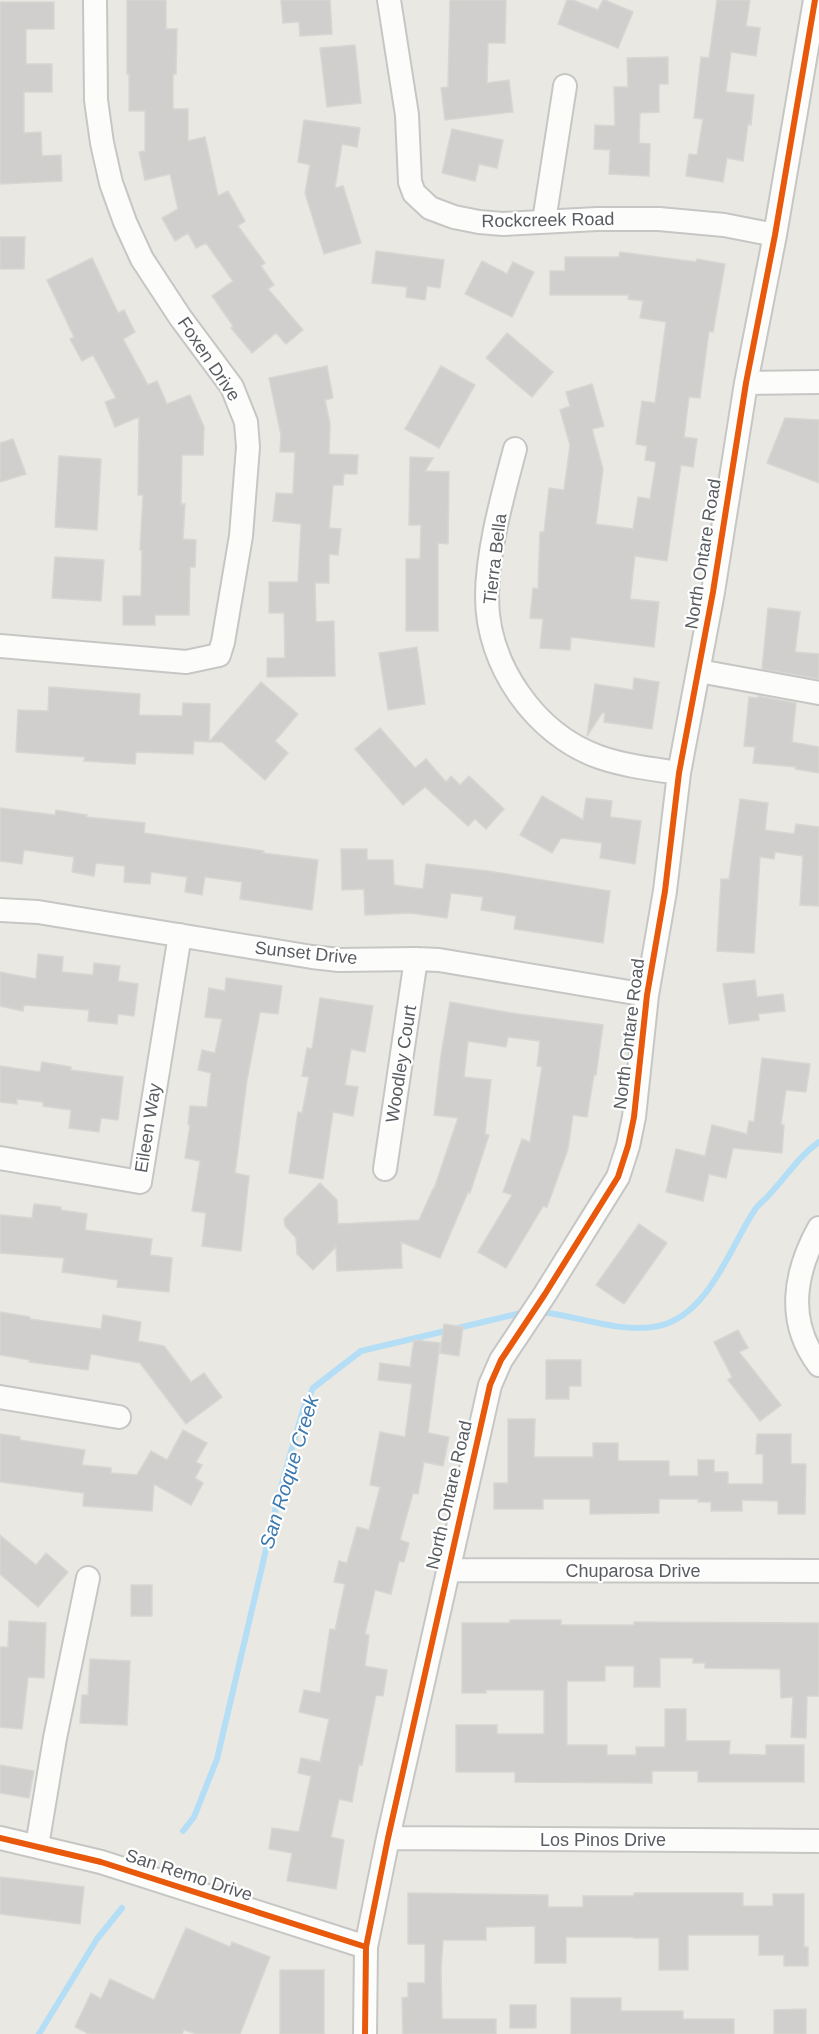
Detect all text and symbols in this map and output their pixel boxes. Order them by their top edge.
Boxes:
street label: Rockcreek Road [481,209,615,231]
street label: Foxen Drive [174,313,244,405]
street label: North Ontare Road [681,477,725,631]
street label: Tierra Bella [480,511,511,606]
street label: Sunset Drive [254,938,358,968]
street label: North Ontare Road [610,957,648,1111]
street label: Woodley Court [382,1004,420,1124]
street label: Eileen Way [131,1082,165,1174]
water label: San Roque Creek [255,1392,323,1551]
street label: North Ontare Road [422,1419,476,1571]
street label: Chuparosa Drive [565,1561,701,1581]
street label: Los Pinos Drive [540,1830,666,1850]
street label: San Remo Drive [123,1845,255,1905]

